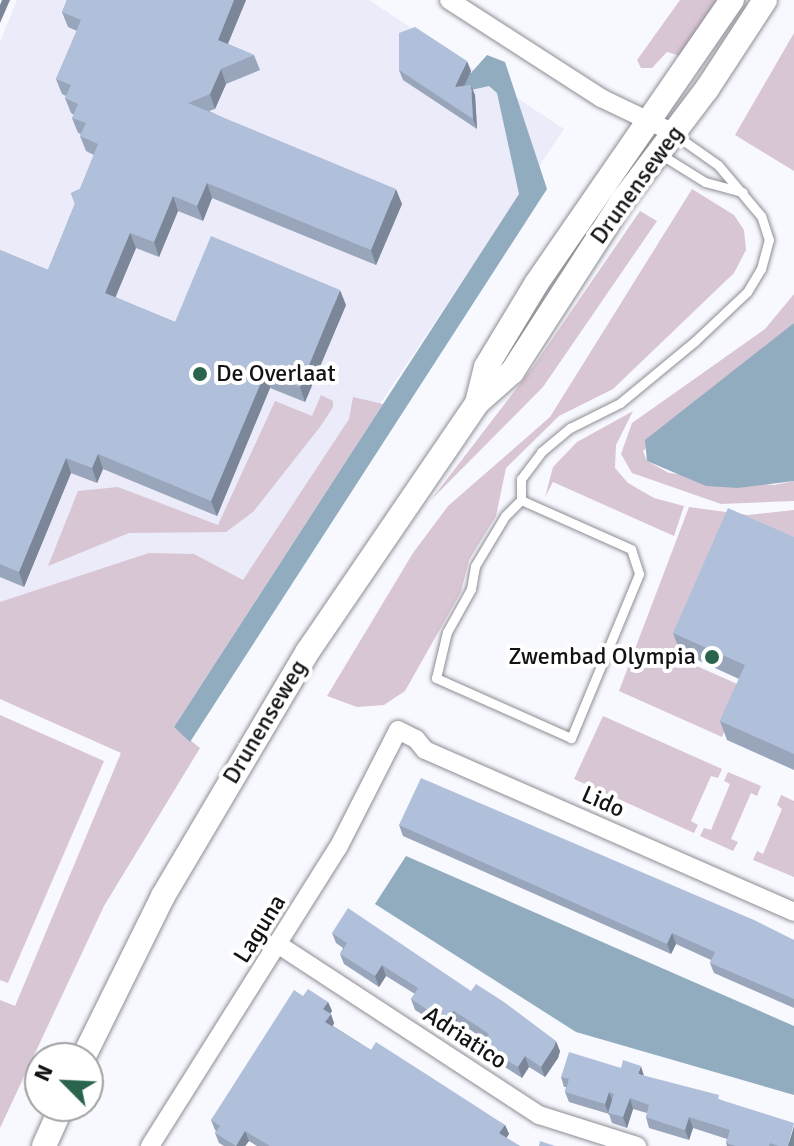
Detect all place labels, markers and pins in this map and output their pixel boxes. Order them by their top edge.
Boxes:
place label: De Overlaat [216,360,336,388]
marker: De Overlaat [191,365,209,383]
place label: Zwembad Olympia [508,643,696,671]
marker: Zwembad Olympia [703,648,721,666]

